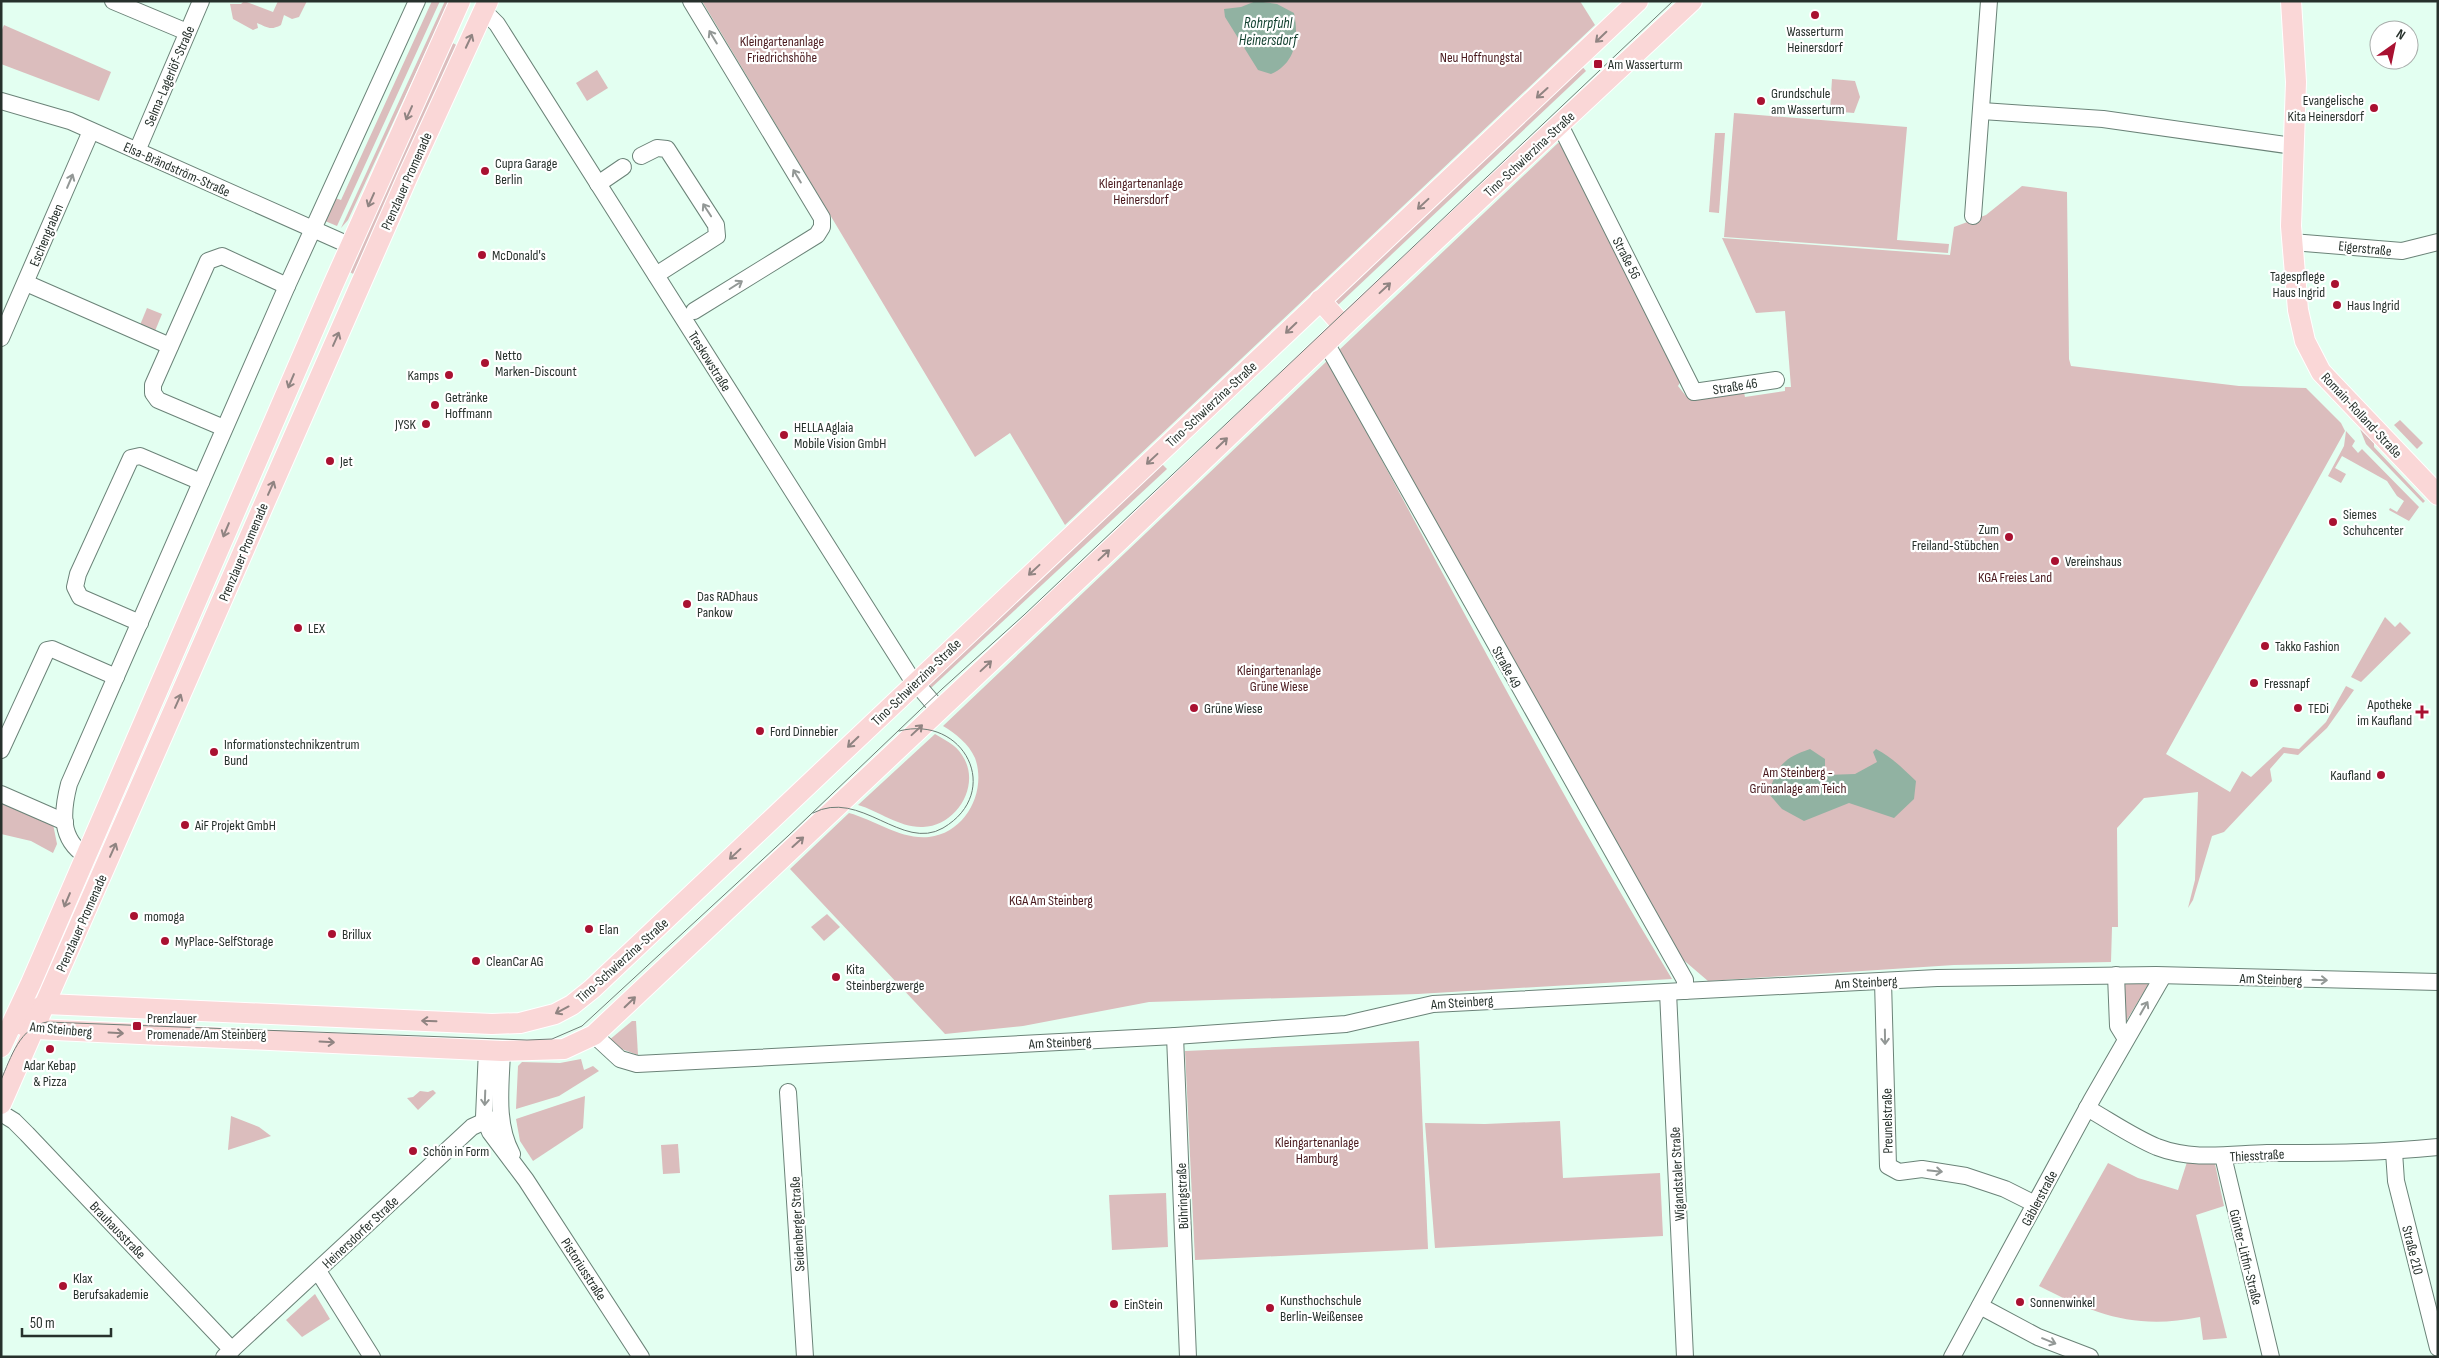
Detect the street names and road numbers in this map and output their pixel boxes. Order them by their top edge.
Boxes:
street label: Selma-Lagerlöf-Straße [141,23,198,129]
street label: Tino-Schwierzina-Straße [1480,108,1578,201]
street label: Prenzlauer Promenade [377,130,436,233]
street label: Elsa-Brändström-Straße [121,138,233,201]
street label: Eschengraben [26,201,67,269]
street label: Straße 56 [1609,234,1644,282]
street label: Eigerstraße [2338,237,2392,260]
street label: Treskowstraße [684,328,735,395]
street label: Tino-Schwierzina-Straße [1162,358,1260,451]
street label: Romain-Rolland-Straße [2318,369,2406,462]
street label: Straße 46 [1711,375,1759,398]
street label: Prenzlauer Promenade [215,501,272,604]
street label: Tino-Schwierzina-Straße [868,635,965,729]
street label: Straße 49 [1488,643,1525,691]
street label: Prenzlauer Promenade [52,872,111,975]
street label: Tino-Schwierzina-Straße [573,915,672,1006]
street label: Am Steinberg [2238,970,2303,989]
street label: Am Steinberg [1833,972,1898,993]
street label: Am Steinberg [1429,992,1494,1013]
street label: Am Steinberg [28,1018,93,1041]
street label: Am Steinberg [1027,1032,1092,1053]
street label: Preunelstraße [1878,1088,1897,1154]
street label: Wigandstaler Straße [1667,1126,1688,1222]
street label: Thiesstraße [2229,1146,2285,1165]
street label: Bühringstraße [1173,1163,1192,1229]
street label: Gäblerstraße [2018,1168,2061,1229]
street label: Seidenberger Straße [787,1176,808,1272]
street label: Heinersdorfer Straße [319,1193,402,1272]
street label: Brauhausstraße [86,1198,149,1263]
street label: Günter-Litfin-Straße [2225,1208,2266,1307]
street label: Straße 210 [2398,1224,2427,1277]
street label: Pistoriusstraße [557,1235,610,1304]

